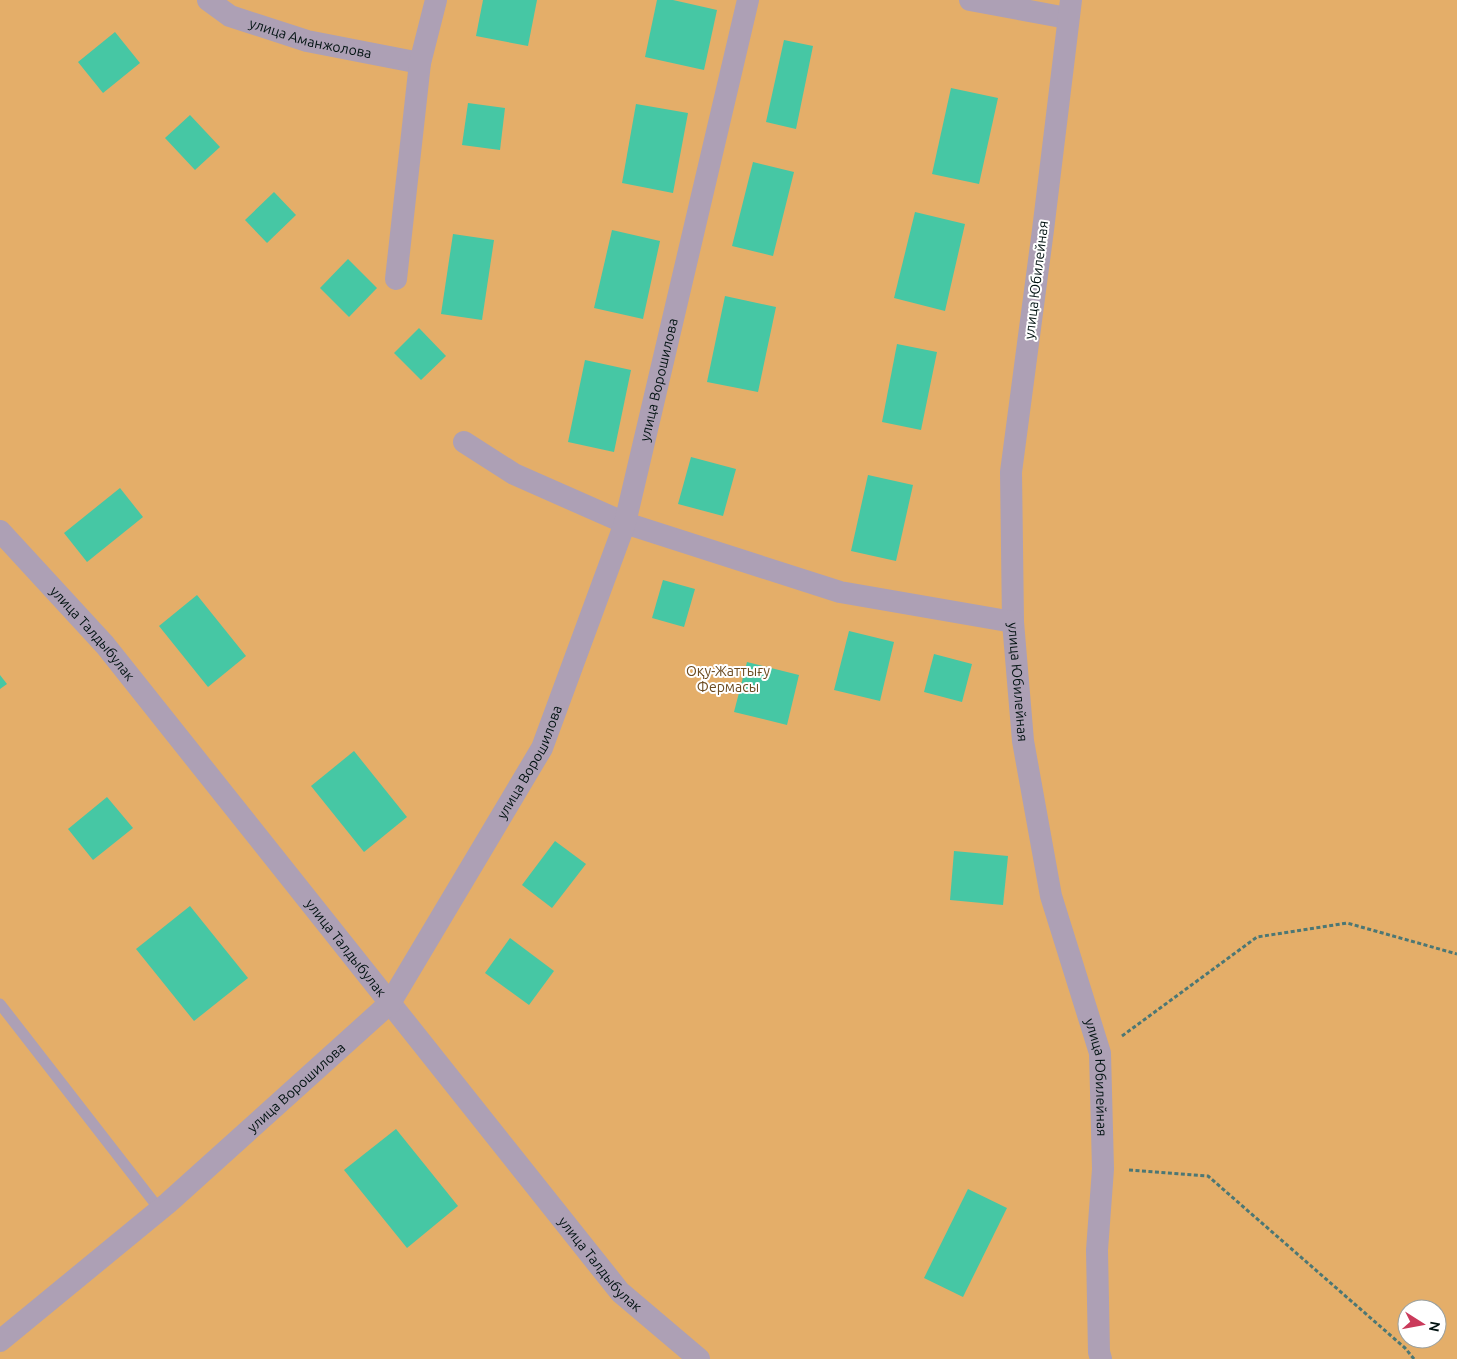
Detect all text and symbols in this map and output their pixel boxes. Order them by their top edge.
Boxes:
street label: улица Аманжолова [247,15,373,61]
street label: улица Юбилейная [1021,220,1051,340]
street label: улица Ворошилова [636,317,681,443]
street label: улица Талдыбулак [47,583,138,684]
street label: улица Юбилейная [1005,622,1031,742]
park label: Оқу-Жаттығу Фермасы [686,663,770,695]
street label: улица Ворошилова [494,703,565,822]
street label: улица Талдыбулак [302,896,390,1000]
street label: улица Юбилейная [1082,1016,1110,1137]
street label: улица Ворошилова [244,1039,348,1136]
street label: улица Талдыбулак [555,1213,645,1315]
north arrow [1397,1299,1447,1349]
text: N [1426,1320,1444,1333]

